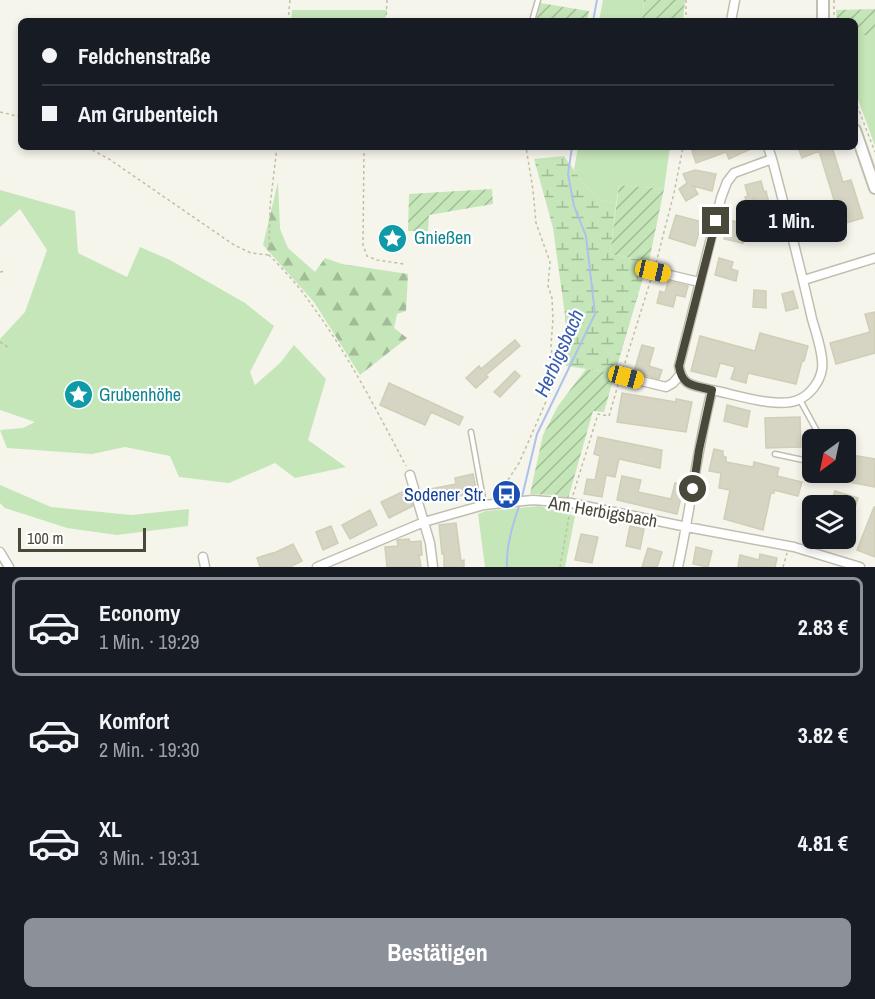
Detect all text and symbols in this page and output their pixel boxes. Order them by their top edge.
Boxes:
text: Feldchenstraße [78,41,210,71]
text: Am Grubenteich [78,99,218,129]
callout: 1 Min. [737,200,848,242]
route end [702,207,729,234]
text: 1 Min. [768,207,815,234]
place icon: Gnießen [377,222,409,254]
place label: Gnießen [414,225,471,250]
car [633,258,673,284]
water label: Herbigsbach [527,305,590,401]
car [606,364,646,390]
place icon: Grubenhöhe [62,379,94,411]
place label: Grubenhöhe [99,382,181,407]
north arrow [802,429,856,483]
map controls [802,429,856,549]
route start [679,475,706,502]
bus stop icon: Sodener Str. [491,479,523,511]
place label: Sodener Str. [404,482,486,507]
street label: Am Herbigsbach [546,489,659,533]
button: layers [802,495,856,549]
scale bar [18,525,146,552]
text: 100 m [27,527,63,549]
text: Economy [99,598,180,628]
icon: car [27,600,81,654]
text: 2.83 € [798,612,848,642]
text: 1 Min. · 19:29 [99,628,199,655]
text: Komfort [99,706,169,736]
icon: car [27,708,81,762]
text: 3.82 € [798,720,848,750]
text: 2 Min. · 19:30 [99,736,199,763]
text: XL [99,814,122,844]
icon: car [27,816,81,870]
text: 4.81 € [798,828,848,858]
text: 3 Min. · 19:31 [99,844,199,871]
button: Bestätigen [24,918,851,987]

